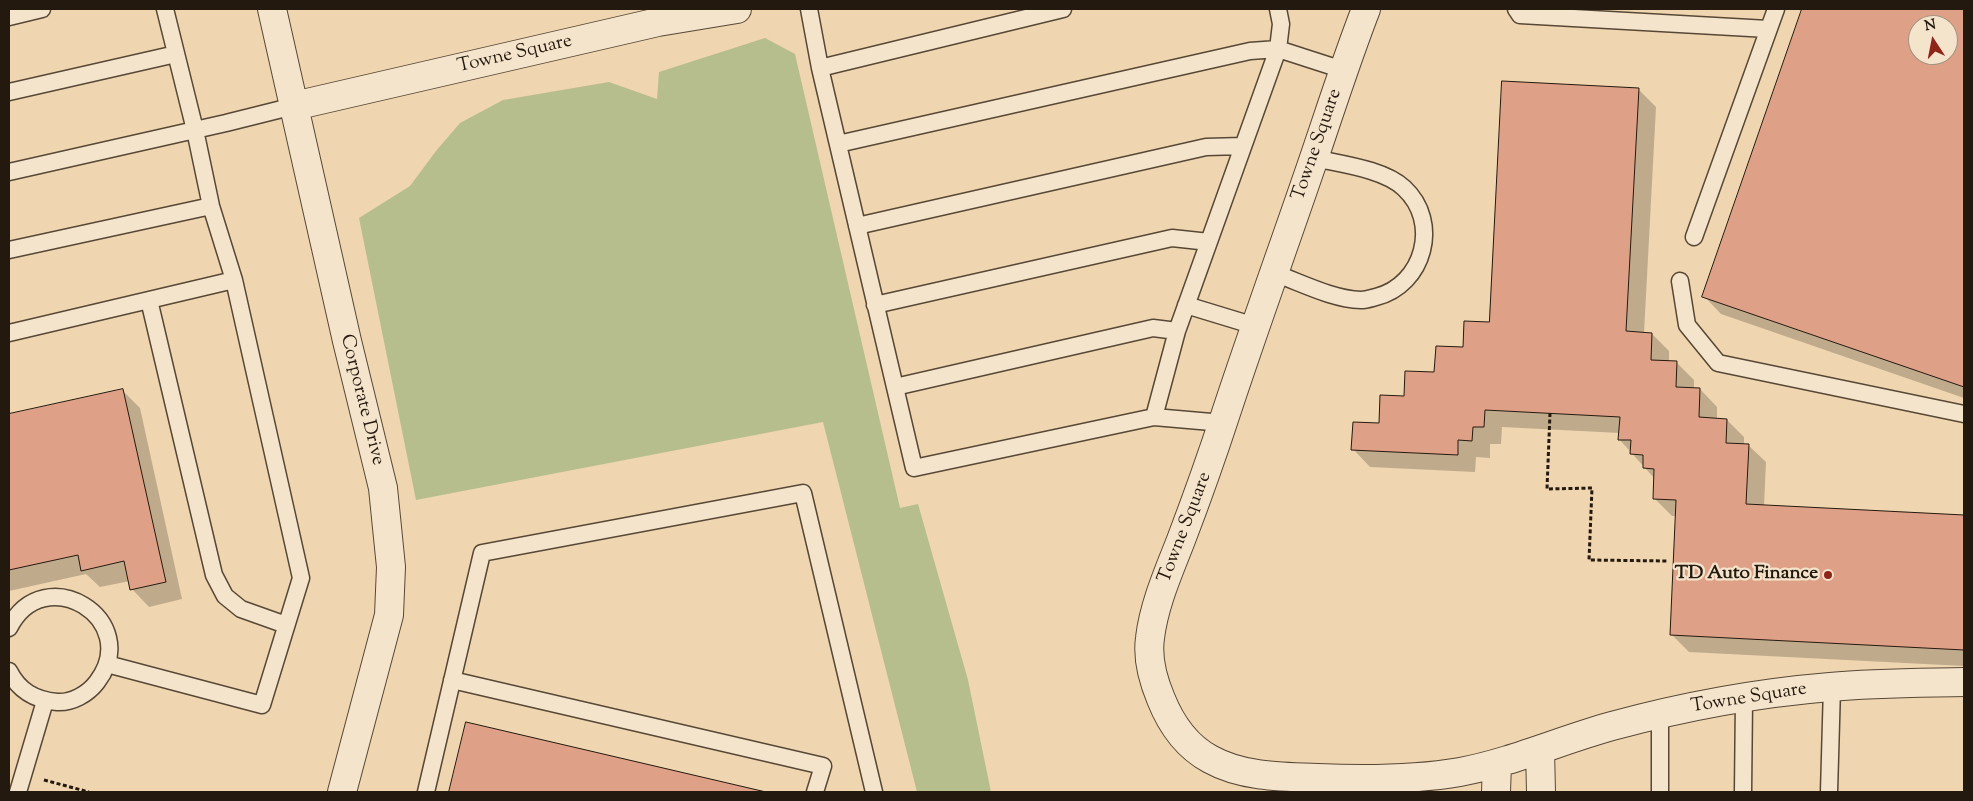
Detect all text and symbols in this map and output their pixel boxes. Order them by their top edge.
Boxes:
north arrow [1908,15,1958,65]
text: N [1923,15,1938,37]
street label: Towne Square [456,31,574,79]
street label: Towne Square [1288,86,1348,204]
street label: Corporate Drive [334,332,388,468]
street label: Towne Square [1154,469,1218,587]
place label: TD Auto Finance [1675,564,1818,586]
marker: TD Auto Finance [1822,569,1834,581]
street label: Towne Square [1690,679,1808,719]

